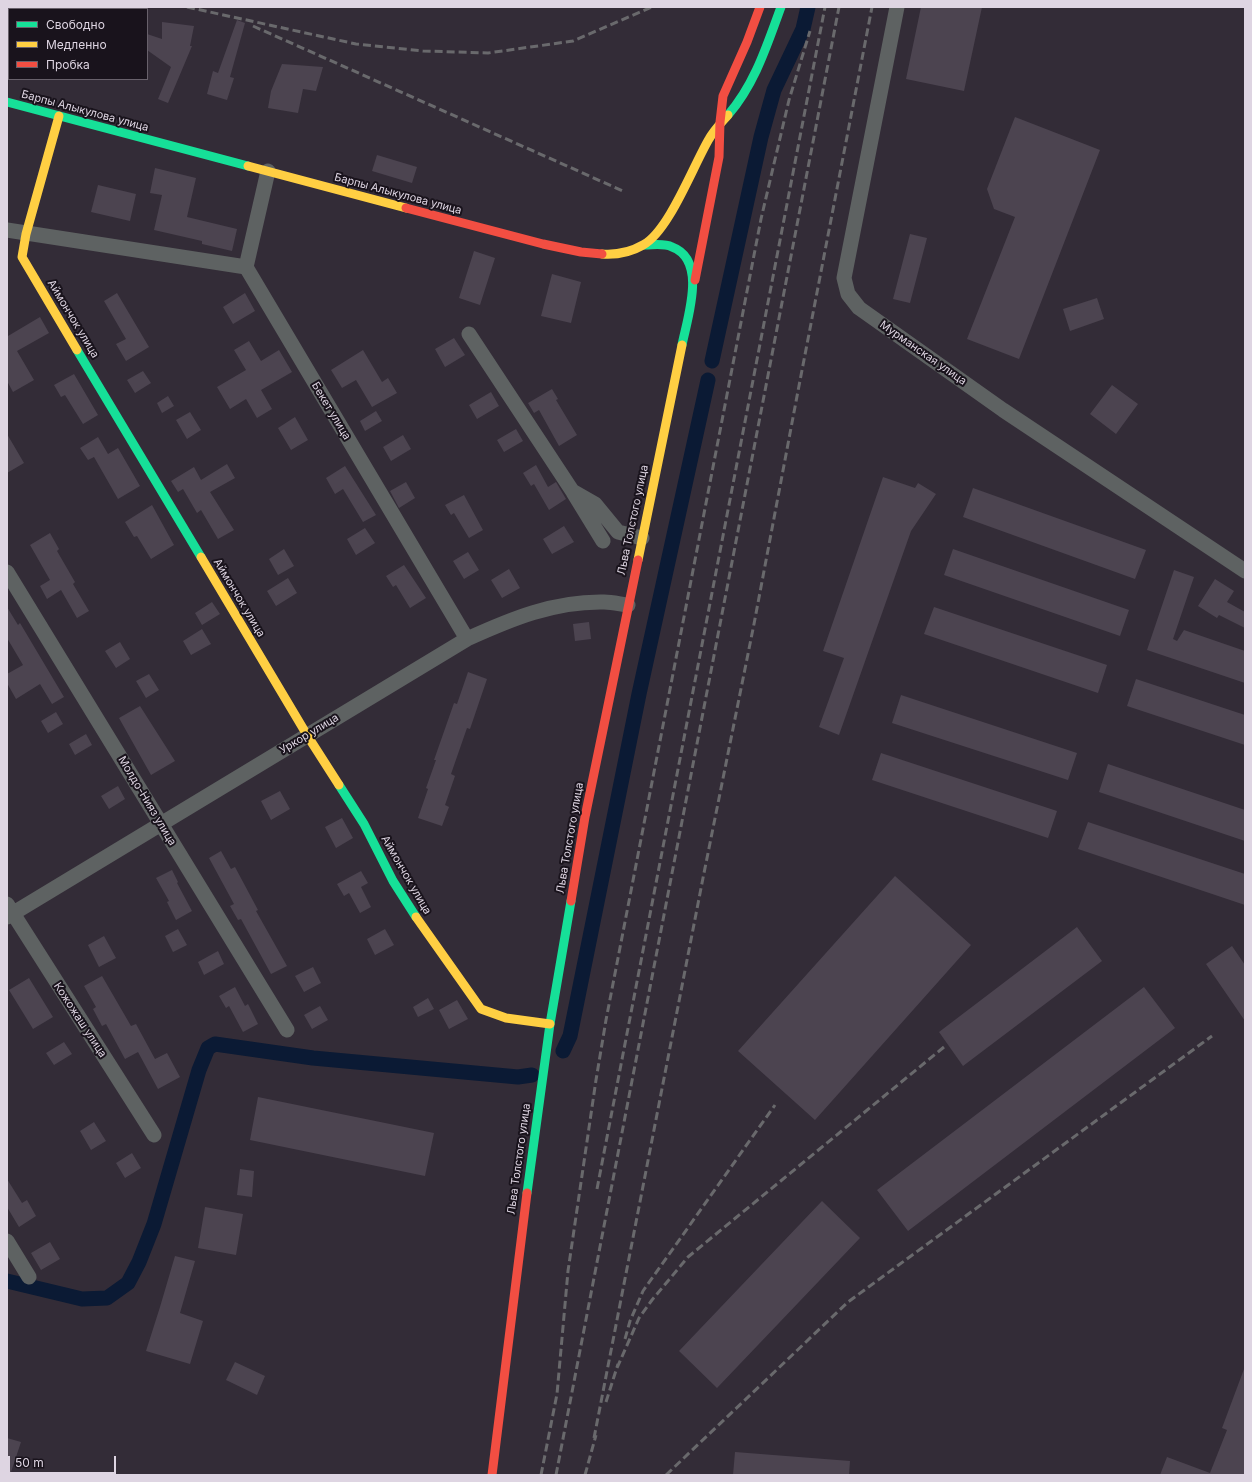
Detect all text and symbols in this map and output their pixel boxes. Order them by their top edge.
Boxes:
legend [8,8,148,80]
text: Свободно [46,17,105,32]
text: Медленно [46,37,107,52]
text: Пробка [46,57,90,72]
street label: Барпы Алыкулова улица [20,88,150,134]
street label: Барпы Алыкулова улица [333,171,463,217]
street label: Аймончок улица [44,277,102,361]
street label: Мурманская улица [877,318,969,388]
street label: Бекет улица [309,380,353,442]
street label: Льва Толстого улица [615,464,651,576]
street label: Аймончок улица [210,556,268,640]
street label: Уркор улица [277,711,341,757]
street label: Молдо-Нияз улица [115,754,179,848]
street label: Льва Толстого улица [554,782,586,894]
street label: Аймончок улица [378,833,434,917]
street label: Кожожаш улица [51,980,109,1060]
street label: Льва Толстого улица [505,1102,533,1216]
scale bar [10,1448,118,1474]
text: 50 m [15,1455,44,1470]

